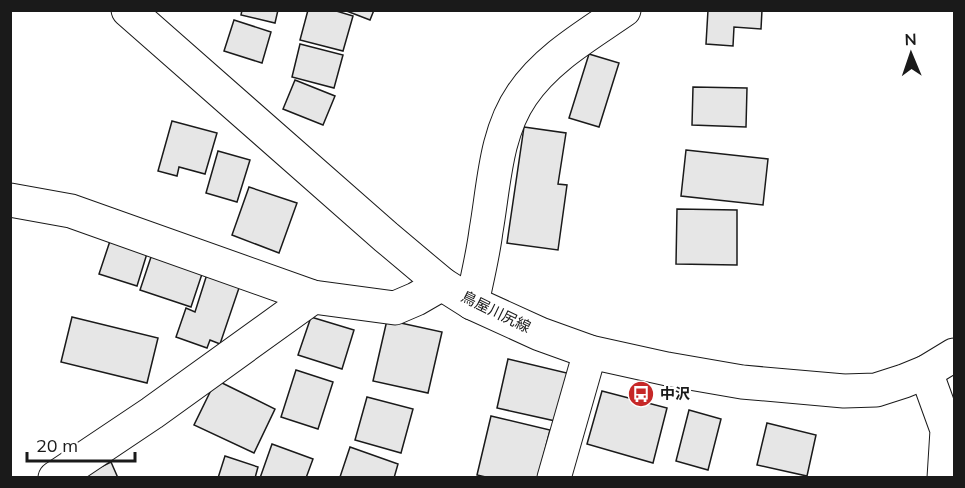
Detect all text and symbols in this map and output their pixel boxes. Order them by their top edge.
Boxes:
north arrow [881,24,941,84]
text: N [904,29,917,49]
street label: 鳥屋川尻線 [458,287,534,337]
bus stop icon: 中沢 [626,379,656,409]
place label: 中沢 [660,384,690,403]
scale bar [27,425,135,463]
text: 20 m [36,434,78,457]

